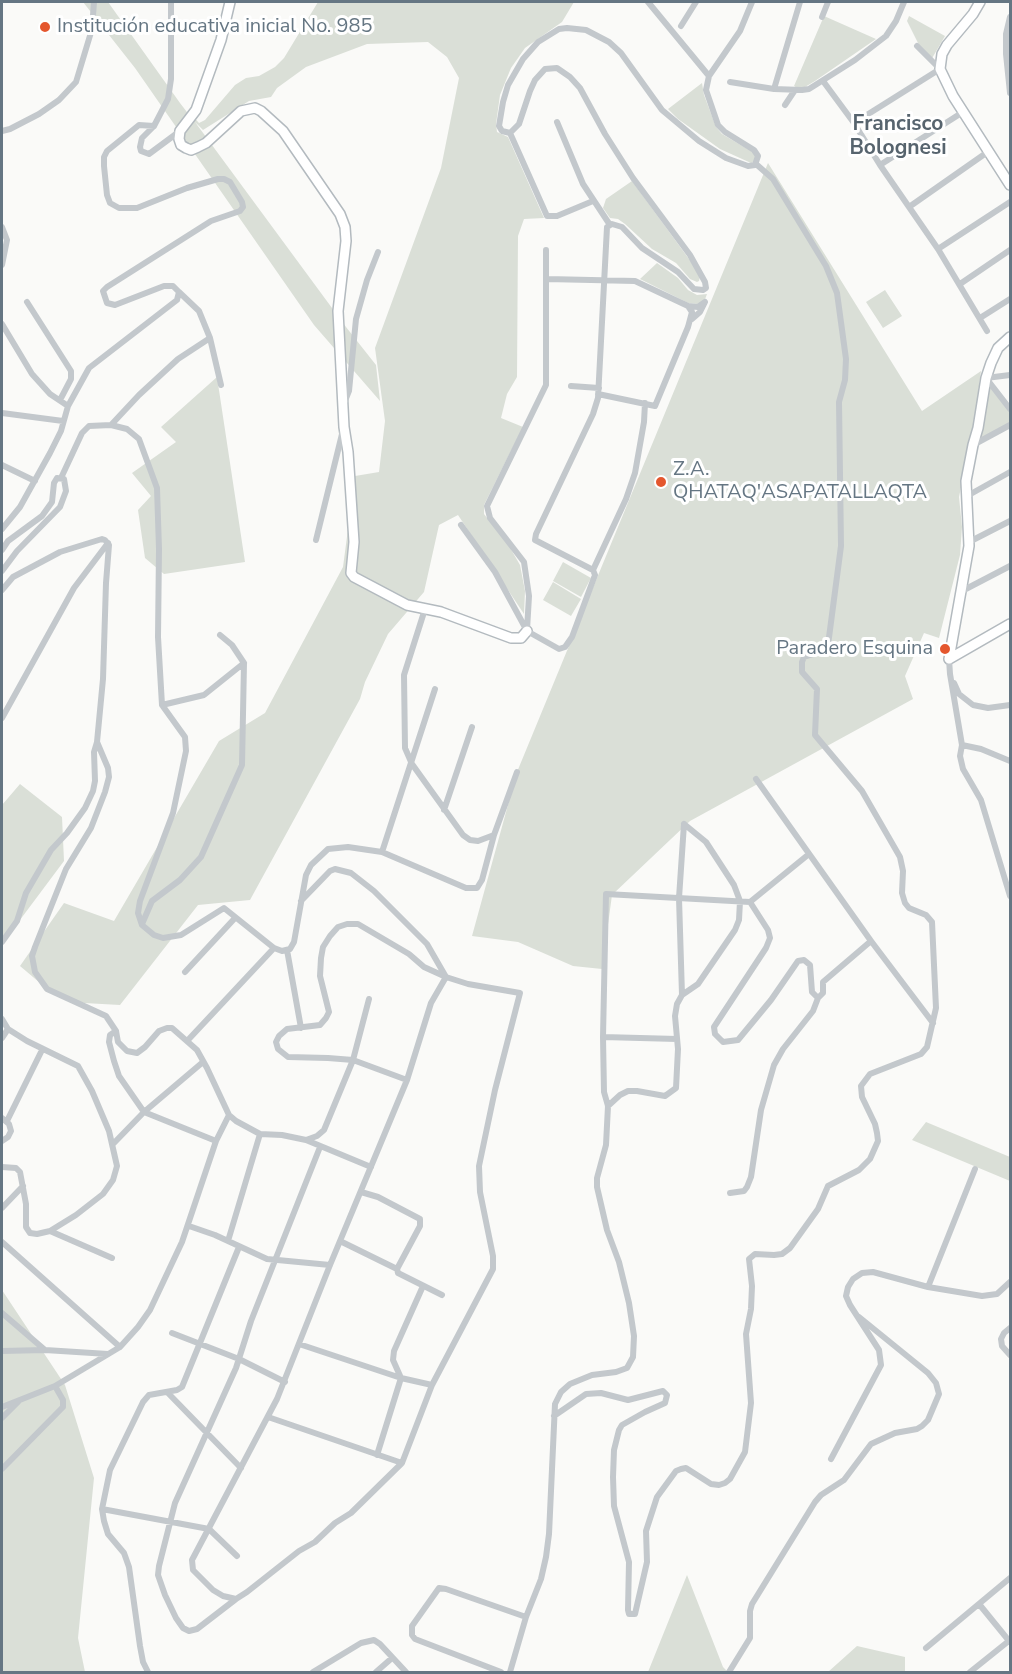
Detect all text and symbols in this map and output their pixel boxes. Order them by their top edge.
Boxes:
place label: Institución educativa inicial No. 985 [57,15,373,39]
marker: Institución educativa inicial No. 985 [38,20,52,34]
district label: Francisco Bolognesi [849,112,947,162]
place label: Z.A. QHATAQ'ASAPATALLAQTA [673,458,927,505]
marker: Z.A. QHATAQ'ASAPATALLAQTA [654,475,668,489]
place label: Paradero Esquina [776,637,933,661]
marker: Paradero Esquina [938,642,952,656]

